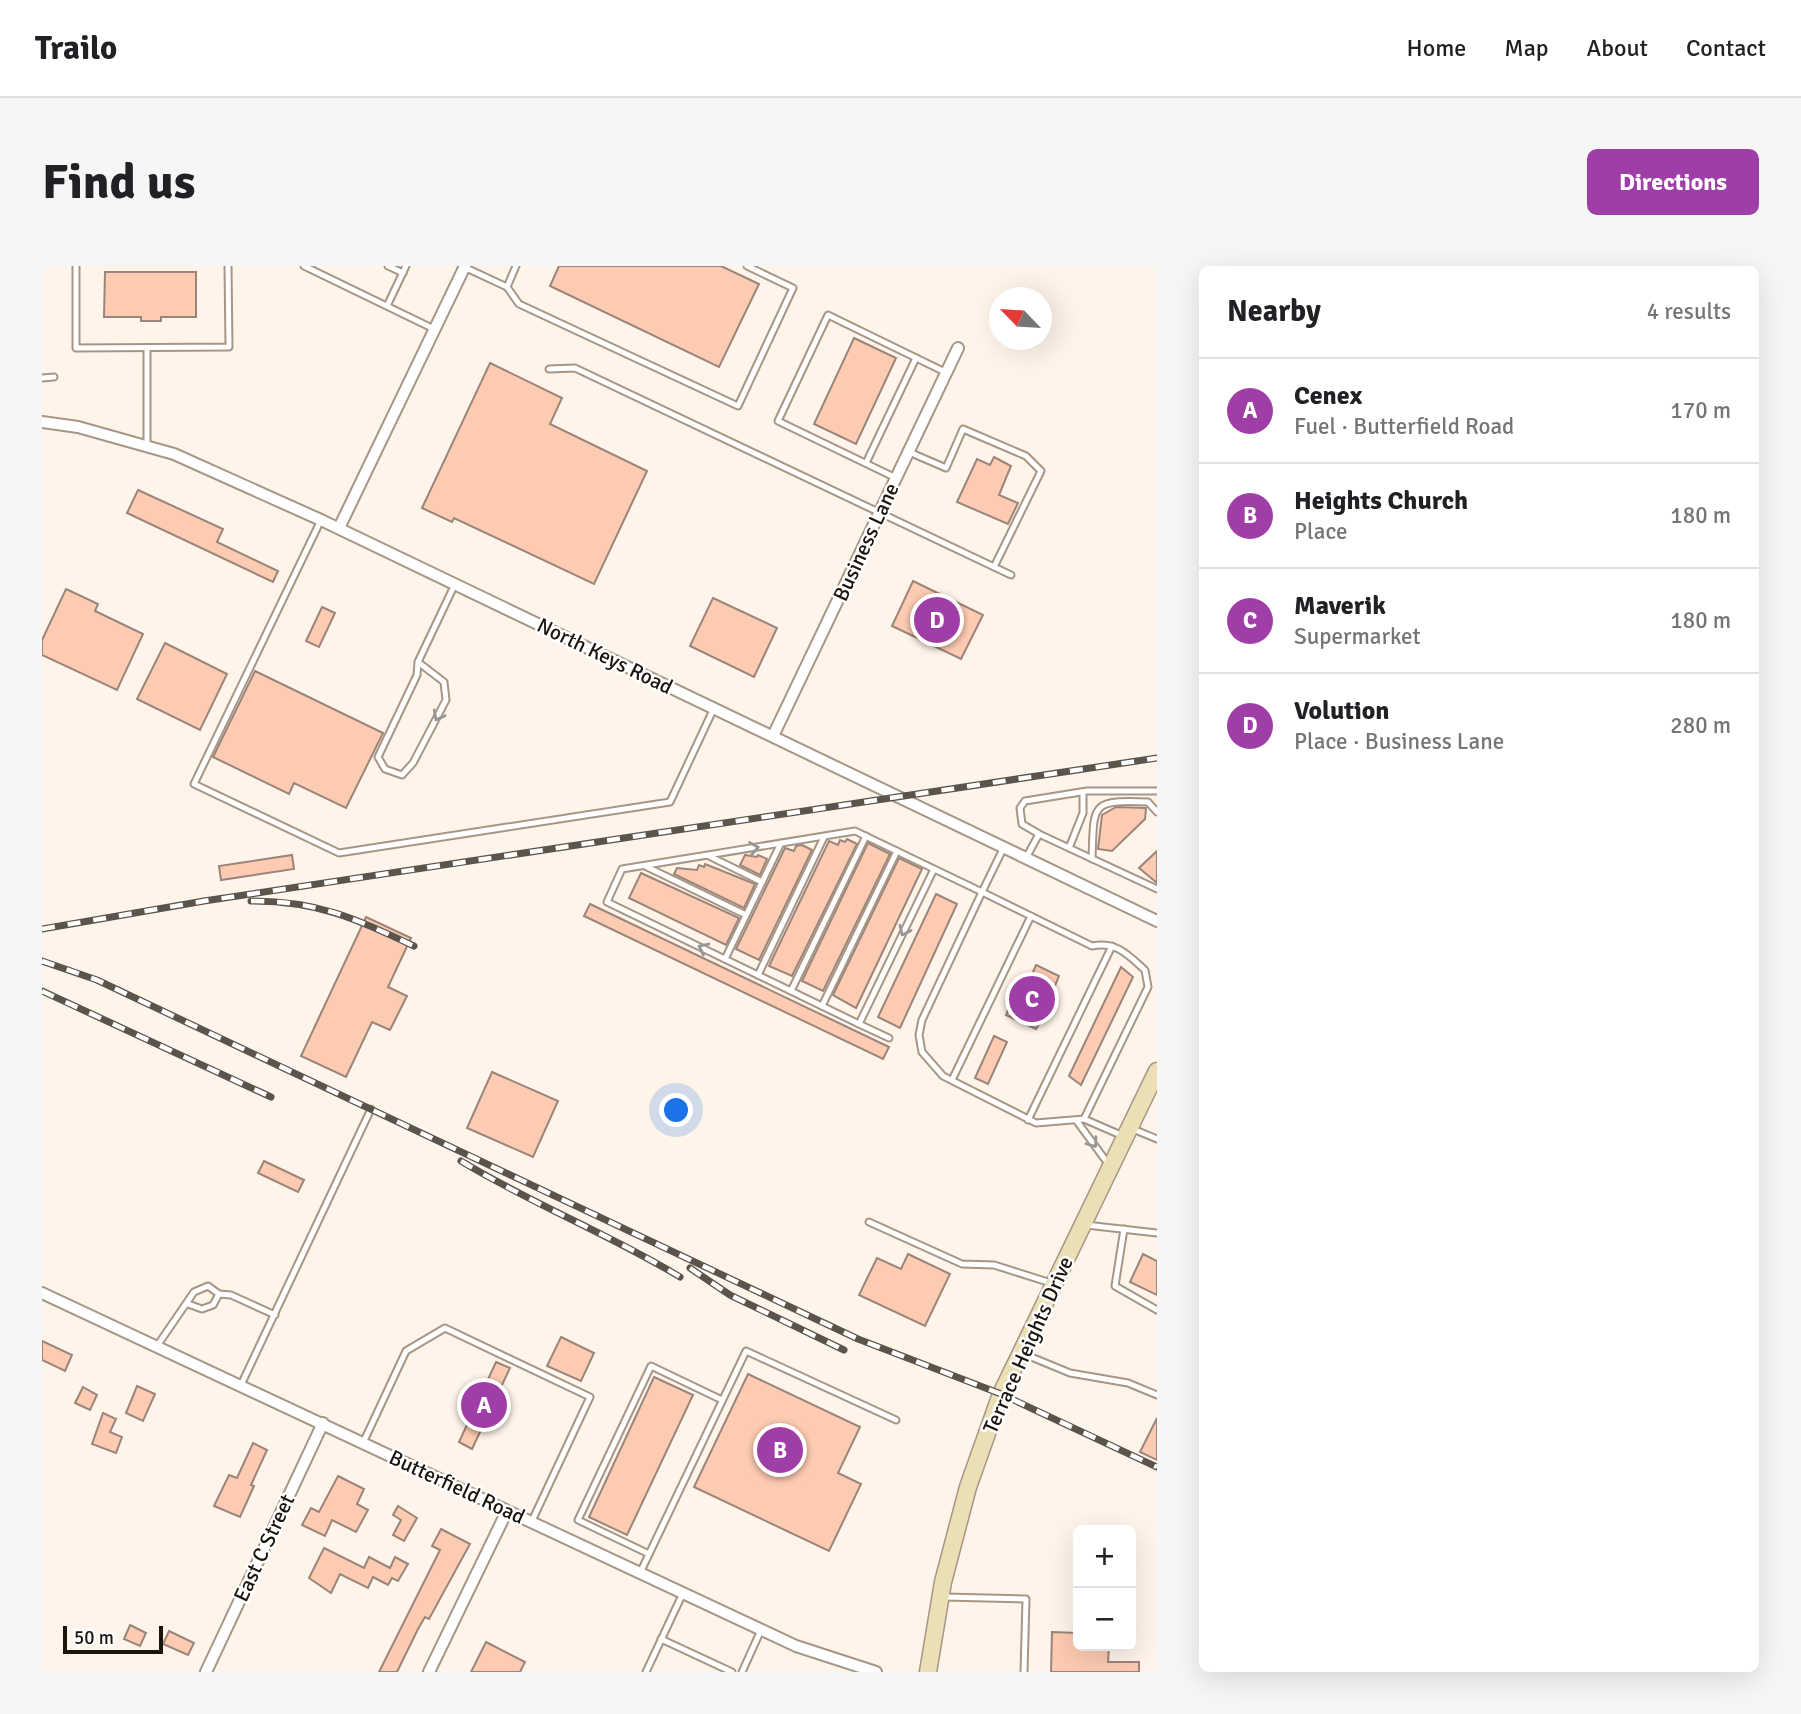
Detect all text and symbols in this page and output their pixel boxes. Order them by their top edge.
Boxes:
text: Trailo [35,28,117,69]
text: Home [1406,33,1466,63]
text: Map [1504,33,1549,63]
text: About [1587,33,1648,63]
text: Contact [1686,33,1766,63]
button: Directions [1587,149,1759,215]
text: Find us [42,152,195,212]
north arrow [989,287,1052,350]
text: Nearby [1227,293,1321,330]
text: 4 results [1647,297,1731,326]
text: Cenex [1294,380,1362,412]
text: A [1243,396,1257,425]
text: 170 m [1670,396,1731,425]
text: Fuel · Butterfield Road [1294,412,1514,441]
street label: Business Lane [827,479,905,605]
text: Heights Church [1294,485,1468,517]
text: B [1243,501,1257,530]
text: 180 m [1670,501,1731,530]
text: Place [1294,517,1348,546]
text: Maverik [1294,590,1386,622]
pin: D [914,594,960,646]
text: C [1243,606,1257,635]
text: 180 m [1670,606,1731,635]
street label: North Keys Road [533,612,677,700]
text: Supermarket [1294,622,1421,651]
text: Volution [1294,695,1389,727]
one-way arrow [433,709,446,721]
text: D [1242,711,1258,740]
text: 280 m [1670,711,1731,740]
text: Place · Business Lane [1294,727,1504,756]
one-way arrow [748,841,760,856]
one-way arrow [898,924,912,936]
one-way arrow [698,943,710,957]
pin: C [1009,973,1055,1025]
your location [659,1093,693,1127]
one-way arrow [1085,1136,1098,1148]
street label: Terrace Heights Drive [977,1253,1079,1437]
pin: A [461,1379,507,1431]
pin: B [757,1424,803,1476]
street label: Butterfield Road [385,1444,529,1530]
street label: East C Street [228,1490,300,1606]
map controls [1073,1525,1136,1651]
button: + [1073,1525,1136,1588]
button: − [1073,1588,1136,1651]
scale bar [63,1623,163,1655]
text: 50 m [74,1626,114,1650]

